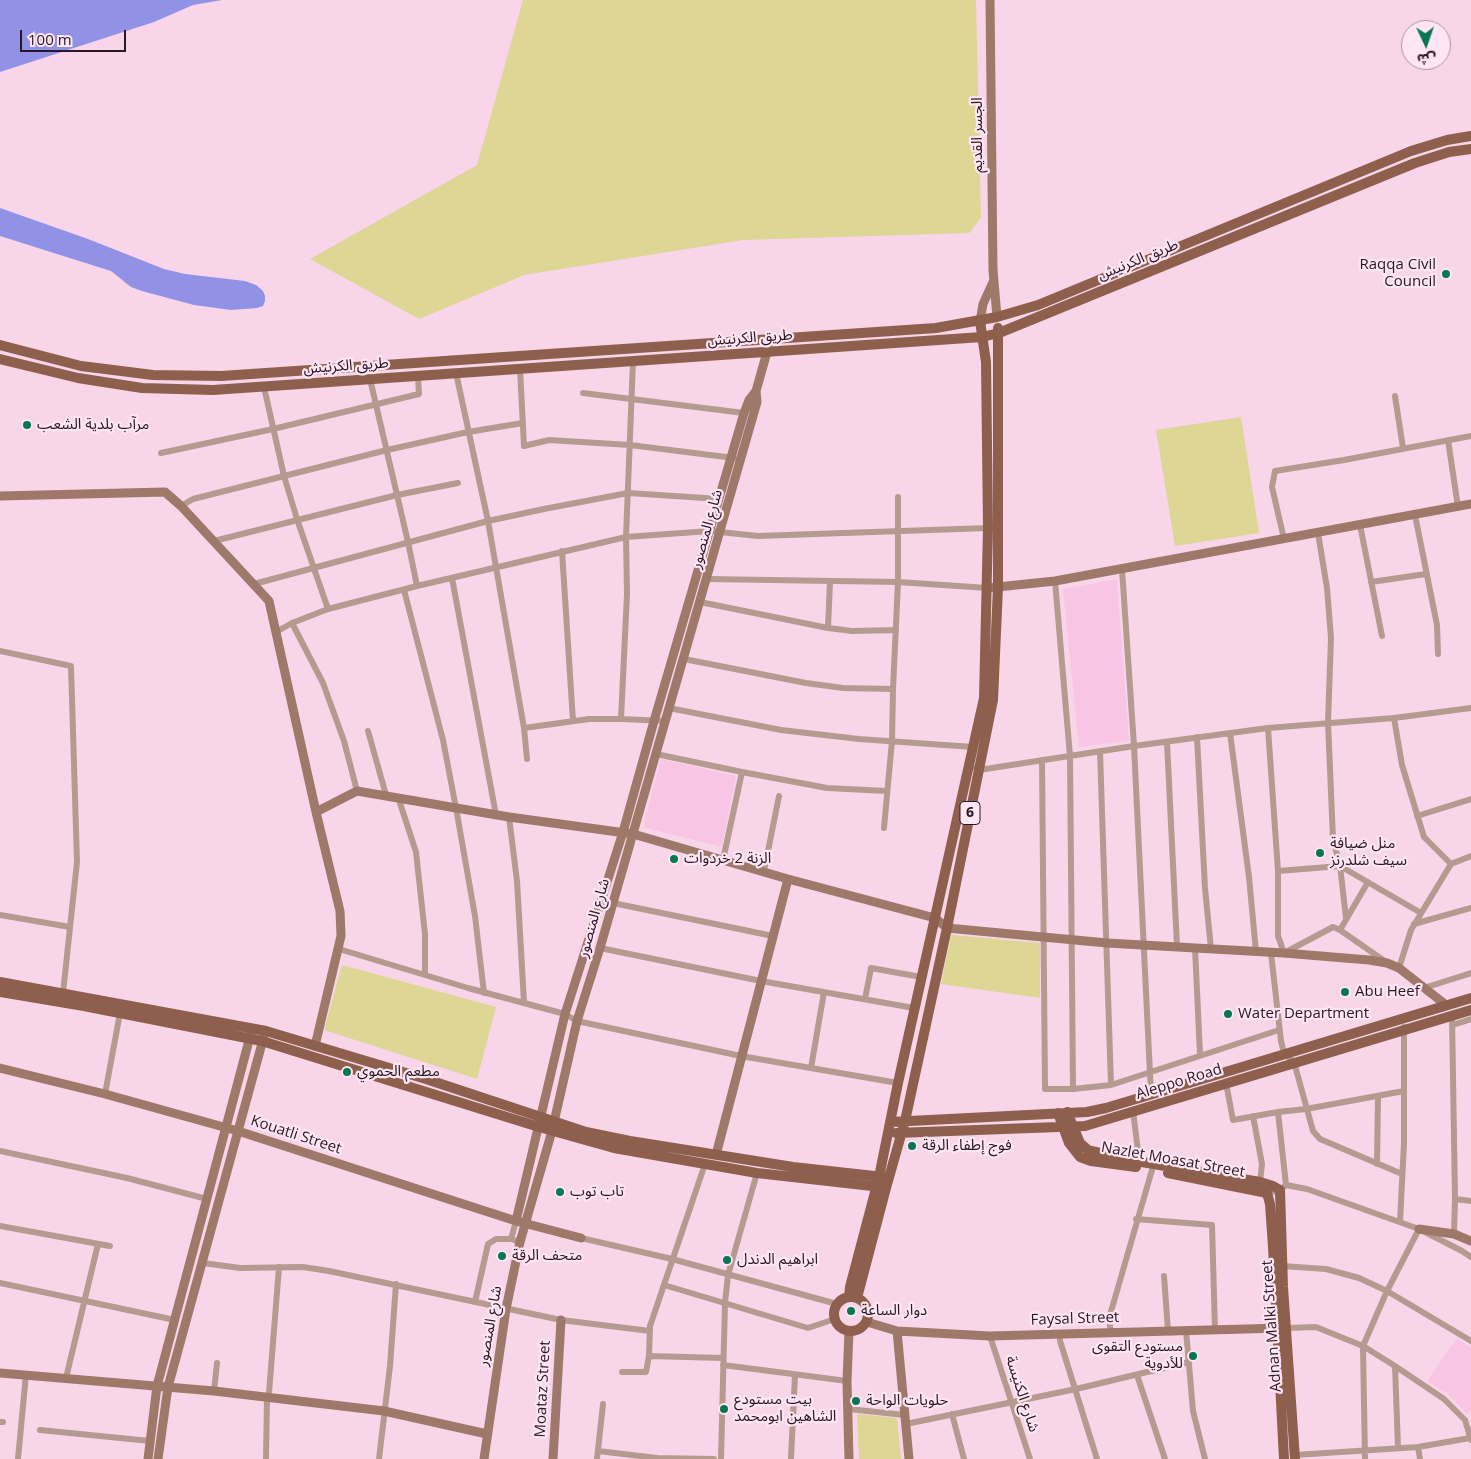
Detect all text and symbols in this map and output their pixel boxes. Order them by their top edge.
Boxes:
scale bar [22,20,129,52]
north arrow [1401,20,1451,70]
text: 100 m [28,29,72,49]
text: ش [1417,49,1437,69]
street label: الجسر القديم [969,97,987,173]
street label: طريق الكرنيش [1095,236,1181,284]
place label: Raqqa Civil Council [1360,256,1436,291]
marker: Raqqa Civil Council [1440,268,1452,280]
street label: طريق الكرنيش [707,326,793,350]
street label: طريق الكرنيش [303,354,389,378]
place label: مرآب بلدية الشعب [37,416,149,434]
marker: مرآب بلدية الشعب [21,419,33,431]
street label: شارع المنصور [687,487,727,571]
road number: 6 [960,801,980,824]
place label: منل ضيافة سيف شلدرنز [1330,835,1407,870]
marker: منل ضيافة سيف شلدرنز [1314,847,1326,859]
place label: الزنة 2 خردوات [684,850,771,868]
marker: الزنة 2 خردوات [668,853,680,865]
street label: شارع المنصور [574,876,614,960]
place label: Abu Heef [1355,983,1420,1001]
marker: Abu Heef [1339,986,1351,998]
place label: Water Department [1238,1005,1369,1023]
marker: Water Department [1222,1008,1234,1020]
street label: Aleppo Road [1134,1060,1224,1104]
place label: مطعم الحموي [357,1063,440,1081]
marker: مطعم الحموي [341,1066,353,1078]
street label: Kouatli Street [248,1112,344,1158]
place label: فوج إطفاء الرقة [922,1137,1012,1155]
street label: Nazlet Moasat Street [1100,1138,1246,1182]
marker: فوج إطفاء الرقة [906,1140,918,1152]
place label: تاب توب [570,1183,624,1201]
marker: تاب توب [554,1186,566,1198]
place label: متحف الرقة [512,1247,582,1265]
marker: متحف الرقة [496,1250,508,1262]
place label: ابراهيم الدندل [737,1251,818,1269]
marker: ابراهيم الدندل [721,1254,733,1266]
street label: Adnan Malki Street [1258,1259,1286,1393]
street label: شارع المنصور [474,1284,506,1368]
place label: دوار الساعة [861,1302,927,1320]
marker: دوار الساعة [845,1305,857,1317]
street label: Faysal Street [1030,1308,1120,1330]
place label: مستودع التقوى للأدوية [1092,1338,1183,1373]
street label: Moataz Street [531,1340,555,1438]
marker: مستودع التقوى للأدوية [1187,1350,1199,1362]
street label: شارع الكنيسة [1001,1354,1043,1434]
place label: بيت مستودع الشاهين ابومحمد [734,1391,836,1426]
place label: حلويات الواحة [866,1392,948,1410]
marker: حلويات الواحة [850,1395,862,1407]
marker: بيت مستودع الشاهين ابومحمد [718,1403,730,1415]

